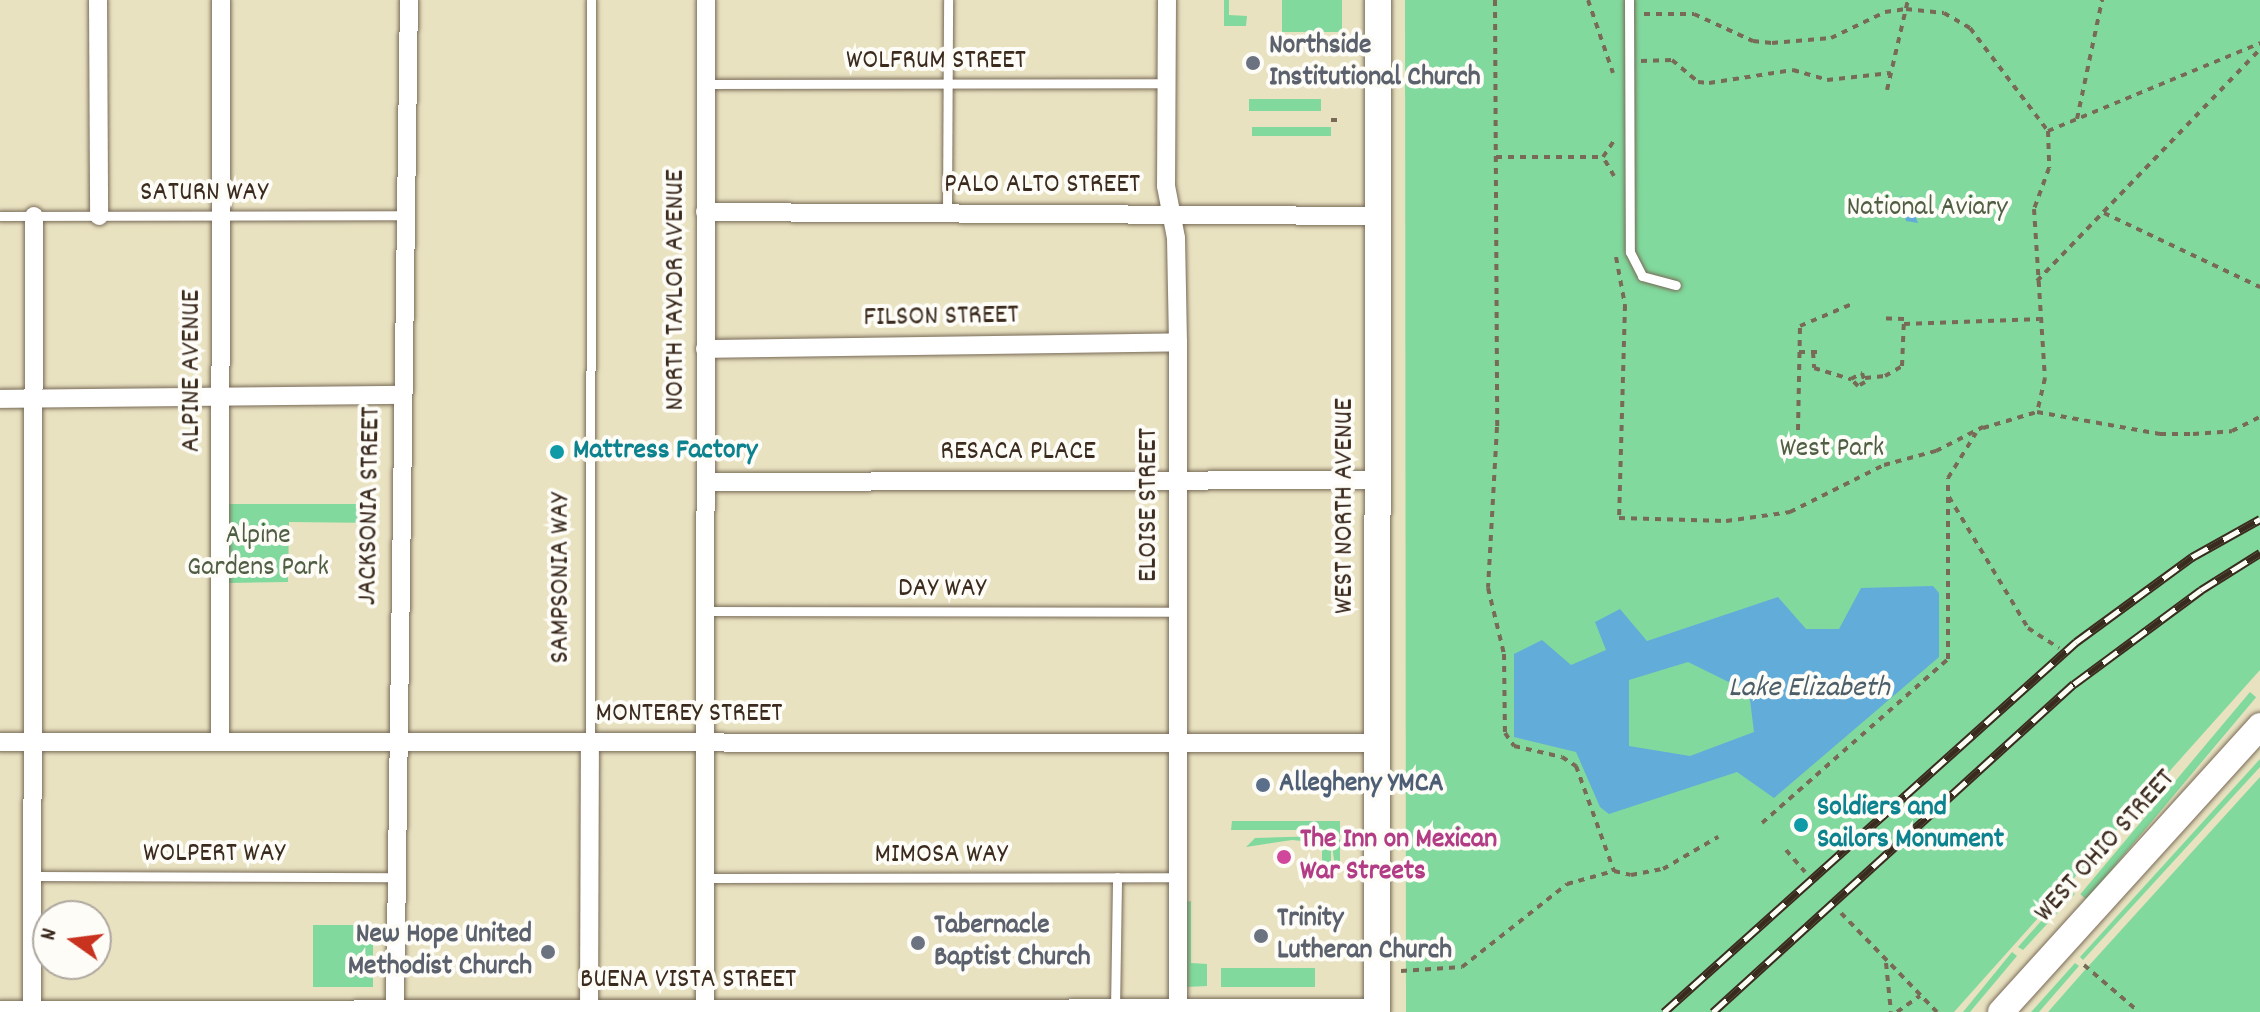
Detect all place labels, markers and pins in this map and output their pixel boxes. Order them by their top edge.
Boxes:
place label: Northside Institutional Church [1269,30,1481,96]
marker: Northside Institutional Church [1244,54,1262,72]
place label: Mattress Factory [573,435,757,469]
marker: Mattress Factory [548,443,566,461]
place label: Allegheny YMCA [1279,768,1444,802]
marker: Allegheny YMCA [1254,776,1272,794]
place label: Soldiers and Sailors Monument [1817,792,2004,858]
marker: Soldiers and Sailors Monument [1792,816,1810,834]
place label: The Inn on Mexican War Streets [1300,824,1497,890]
marker: The Inn on Mexican War Streets [1275,848,1293,866]
place label: Trinity Lutheran Church [1277,903,1452,969]
place label: Tabernacle Baptist Church [934,910,1090,976]
place label: New Hope United Methodist Church [348,919,532,985]
marker: Trinity Lutheran Church [1252,927,1270,945]
marker: Tabernacle Baptist Church [909,934,927,952]
marker: New Hope United Methodist Church [539,943,557,961]

